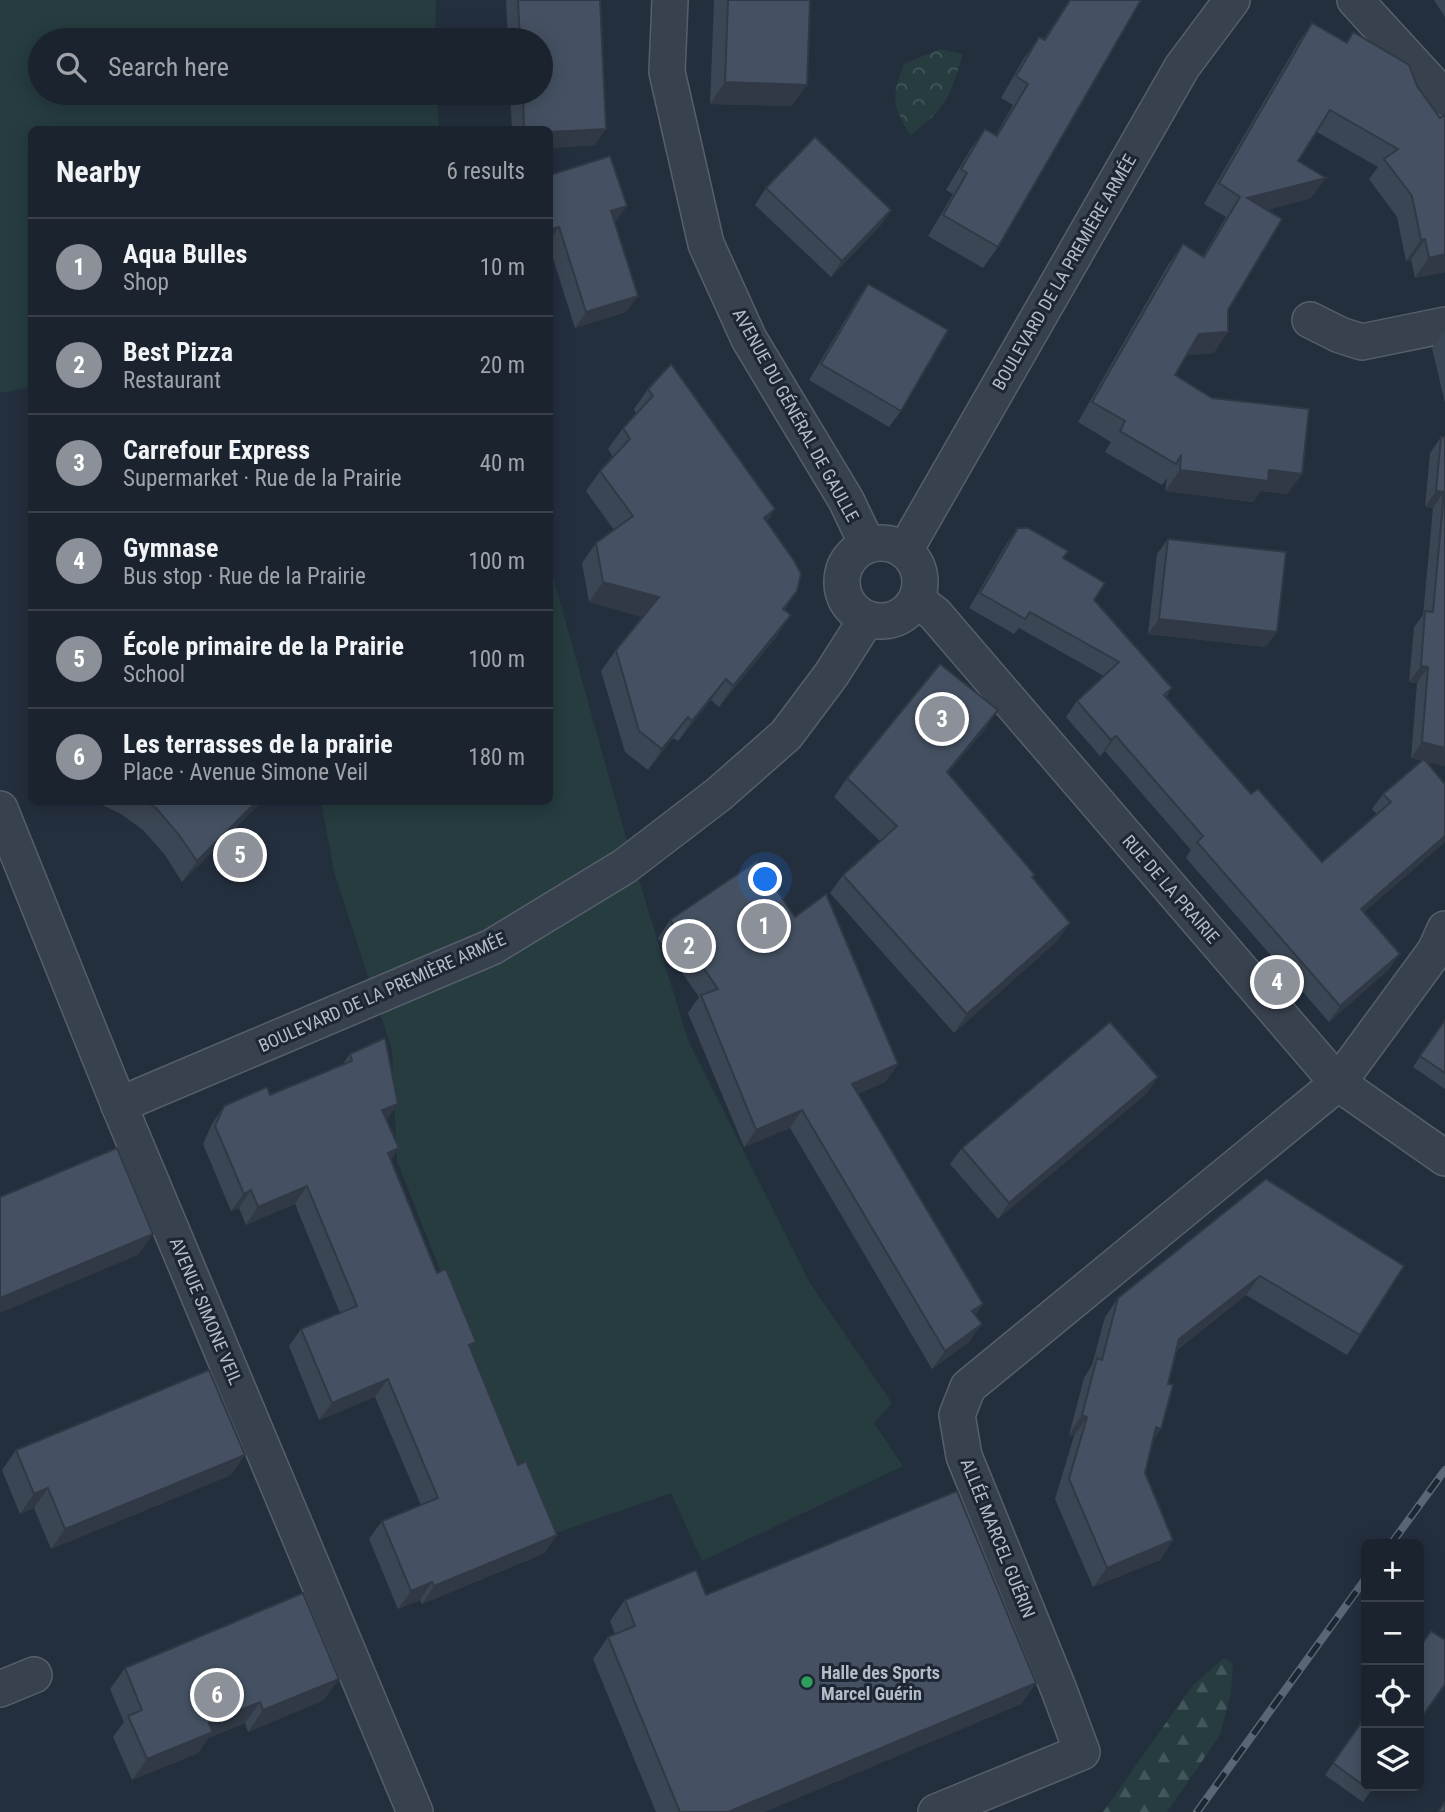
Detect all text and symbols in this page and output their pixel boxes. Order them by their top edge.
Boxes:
search box [28,28,553,105]
icon: search [52,48,90,86]
text: Search here [108,52,229,82]
street label: BOULEVARD DE LA PREMIÈRE ARMÉE [988,151,1140,393]
text: Nearby [56,154,141,189]
text: 6 results [447,158,525,185]
text: Aqua Bulles [123,239,247,269]
text: 1 [73,254,85,281]
text: 10 m [480,254,525,281]
text: Shop [123,269,169,296]
street label: AVENUE DU GÉNÉRAL DE GAULLE [729,305,863,525]
text: Best Pizza [123,337,233,367]
text: 2 [73,352,85,379]
text: 20 m [480,352,525,379]
text: Restaurant [123,367,221,394]
text: Carrefour Express [123,435,310,465]
text: 3 [73,450,85,477]
text: 40 m [480,450,525,477]
text: Supermarket · Rue de la Prairie [123,465,402,492]
text: Gymnase [123,533,218,563]
text: 4 [73,548,85,575]
text: 100 m [468,548,525,575]
text: Bus stop · Rue de la Prairie [123,563,366,590]
text: École primaire de la Prairie [123,631,404,661]
text: 5 [73,646,85,673]
text: 100 m [468,646,525,673]
text: School [123,661,185,688]
pin: 3 [919,693,965,745]
text: Les terrasses de la prairie [123,729,393,759]
text: 6 [73,744,85,771]
text: 180 m [468,744,525,771]
text: Place · Avenue Simone Veil [123,759,368,786]
pin: 5 [217,829,263,881]
street label: RUE DE LA PRAIRIE [1118,831,1224,948]
your location [748,862,782,896]
pin: 1 [741,900,787,952]
pin: 2 [666,920,712,972]
street label: BOULEVARD DE LA PREMIÈRE ARMÉE [255,928,509,1056]
pin: 4 [1254,956,1300,1008]
street label: AVENUE SIMONE VEIL [166,1234,247,1388]
street label: ALLÉE MARCEL GUÉRIN [956,1455,1040,1621]
map controls [1361,1539,1424,1791]
button: + [1361,1539,1424,1602]
button: − [1361,1602,1424,1665]
place label: Halle des Sports Marcel Guérin [821,1662,940,1704]
button: locate [1361,1665,1424,1728]
pin: 6 [194,1669,240,1721]
marker: Halle des Sports Marcel Guérin [799,1674,815,1690]
button: layers [1361,1728,1424,1791]

